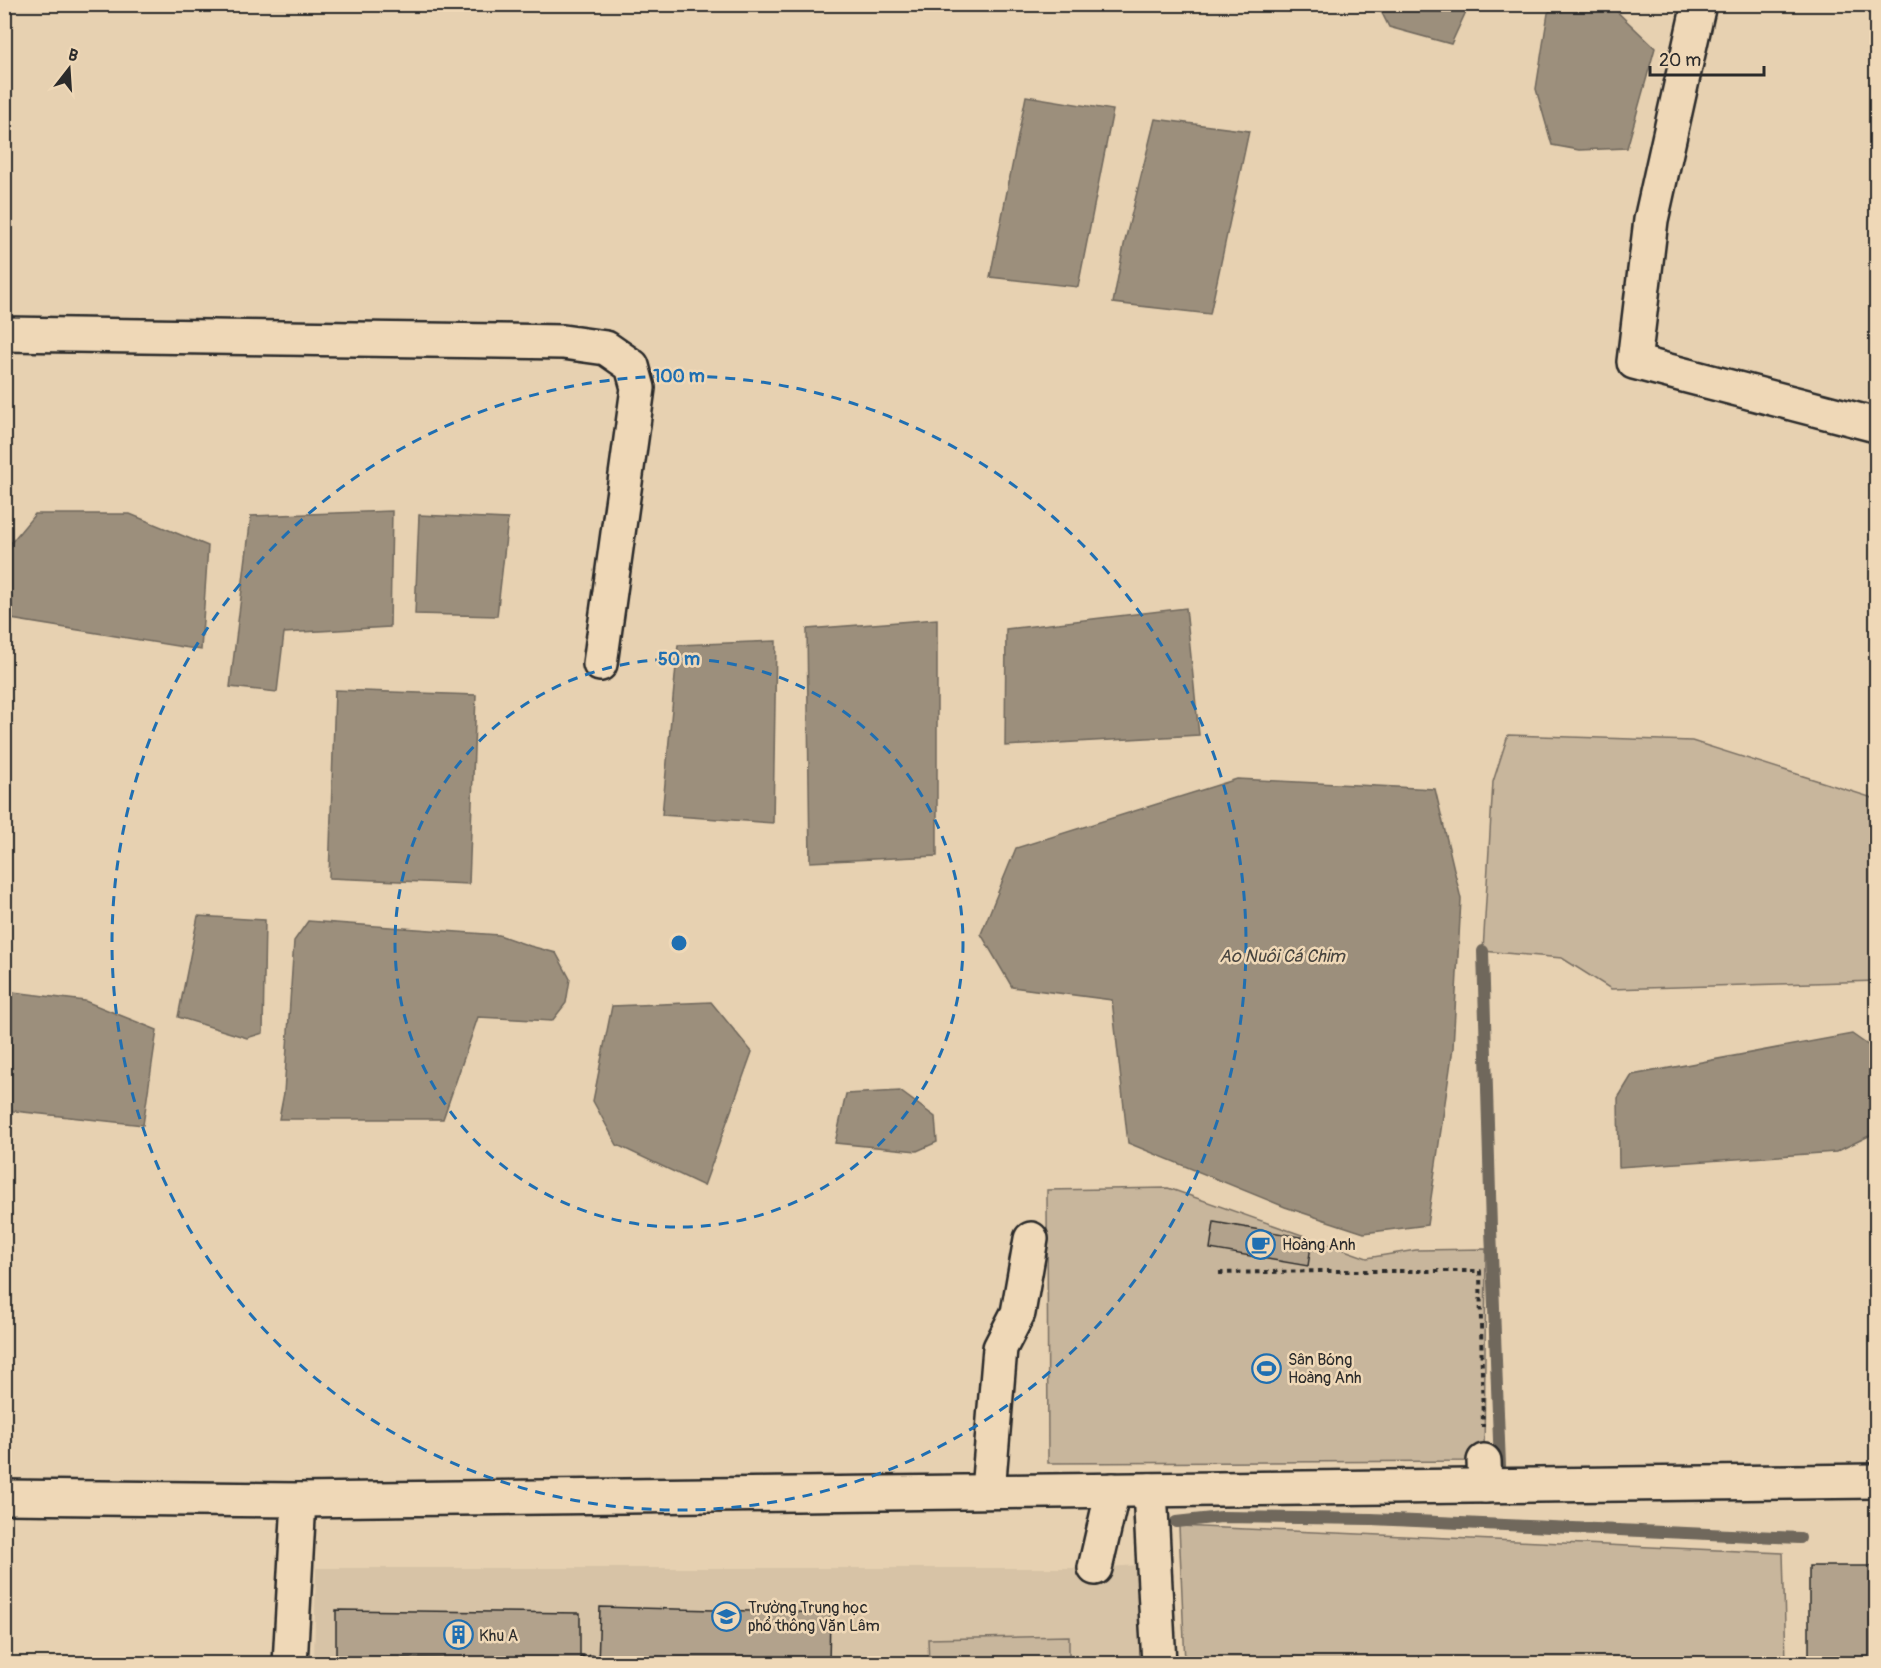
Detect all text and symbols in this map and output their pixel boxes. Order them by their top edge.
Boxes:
north arrow [39,39,99,99]
scale bar [1650,39,1764,77]
text: B [66,45,80,66]
text: 20 m [1659,49,1701,72]
text: 100 m [653,365,705,388]
text: 50 m [658,648,700,671]
centre of rings [669,933,689,953]
water label: Ao Nuôi Cá Chim [1219,945,1346,968]
cafe icon: Hoàng Anh [1245,1228,1277,1260]
place label: Hoàng Anh [1282,1235,1356,1255]
place label: Sân Bóng Hoàng Anh [1288,1350,1362,1388]
sports icon: Sân Bóng Hoàng Anh [1251,1352,1283,1384]
place label: Trường Trung học phổ thông Văn Lâm [748,1598,880,1636]
school or university icon: Trường Trung học phổ thông Văn Lâm [711,1600,743,1632]
building icon: Khu A [442,1619,474,1651]
place label: Khu A [479,1626,518,1646]

